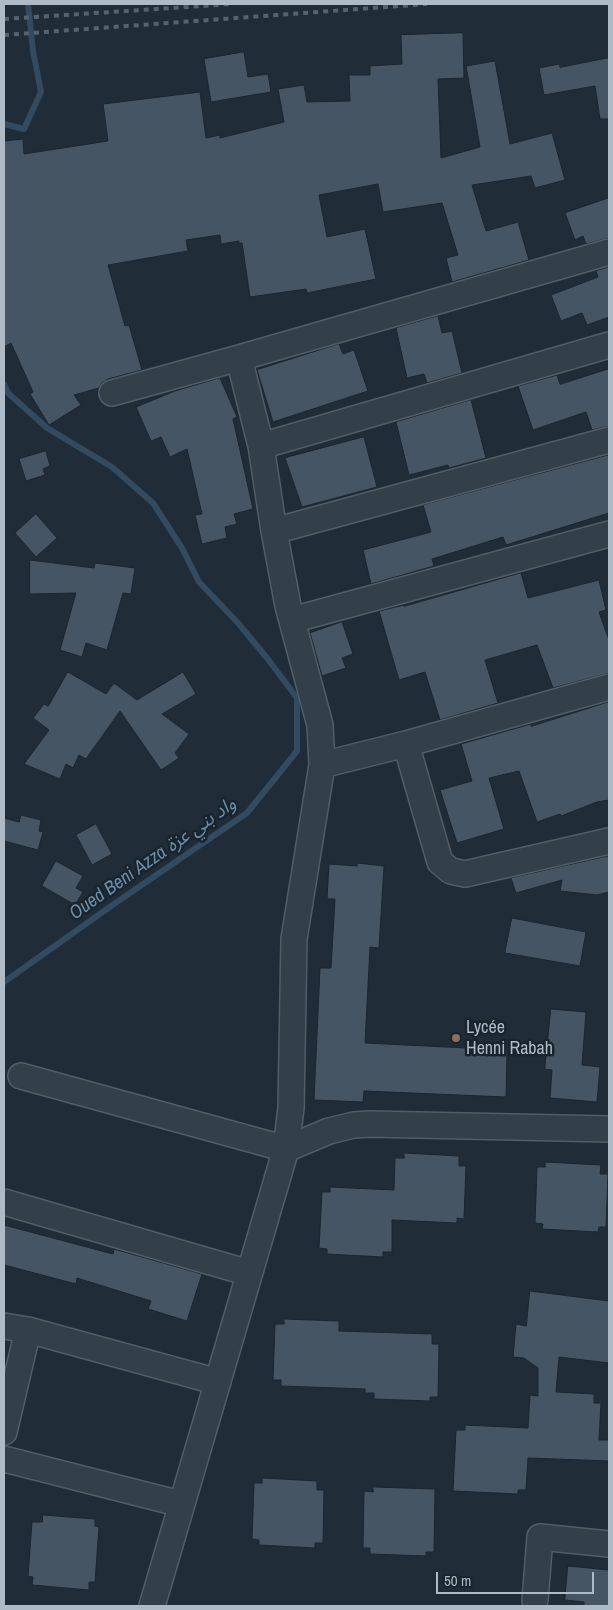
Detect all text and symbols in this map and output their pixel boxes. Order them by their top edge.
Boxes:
water label: Oued Beni Azza واد بني عزة [65,793,241,925]
place label: Lycée Henni Rabah [466,1017,553,1060]
marker: Lycée Henni Rabah [450,1032,462,1044]
scale bar [438,1562,596,1594]
text: 50 m [444,1570,471,1591]

